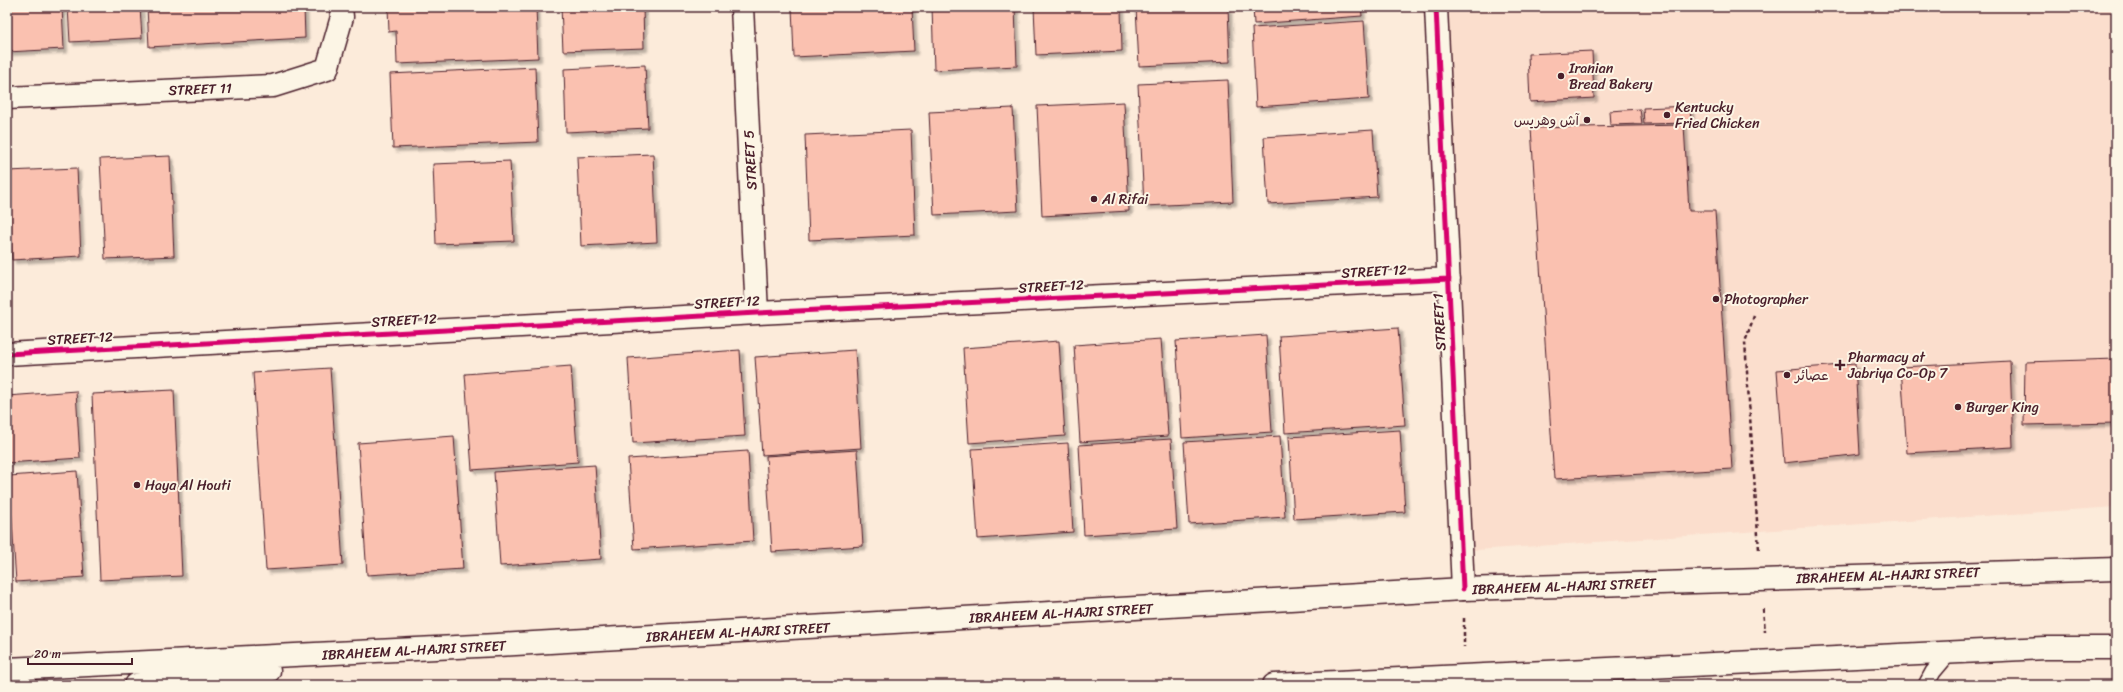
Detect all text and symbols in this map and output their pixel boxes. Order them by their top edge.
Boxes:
place label: Iranian Bread Bakery [1568,56,1653,97]
marker: Iranian Bread Bakery [1556,71,1566,81]
street label: STREET 11 [168,76,232,103]
place label: Kentucky Fried Chicken [1675,95,1760,136]
place label: آش وهريس [1514,108,1580,133]
marker: Kentucky Fried Chicken [1662,110,1672,120]
marker: آش وهريس [1582,115,1592,125]
street label: STREET 5 [736,129,765,191]
place label: Al Rifai [1101,187,1149,212]
marker: Al Rifai [1089,194,1099,204]
street label: STREET 12 [1341,257,1407,286]
street label: STREET 12 [1018,272,1084,301]
place label: Photographer [1724,287,1809,312]
street label: STREET 12 [694,288,760,317]
street label: STREET 1 [1426,293,1453,351]
marker: Photographer [1711,294,1721,304]
street label: STREET 12 [371,306,437,335]
street label: STREET 12 [47,324,113,353]
place label: Pharmacy at Jabriya Co-Op 7 [1847,345,1948,386]
marker: Pharmacy at Jabriya Co-Op 7 [1835,360,1845,370]
place label: عصائر [1794,363,1829,388]
marker: عصائر [1782,370,1792,380]
place label: Burger King [1966,395,2039,420]
marker: Burger King [1953,402,1963,412]
place label: Haya Al Houti [145,473,232,498]
marker: Haya Al Houti [132,480,142,490]
street label: IBRAHEEM AL-HAJRI STREET [1795,560,1981,591]
street label: IBRAHEEM AL-HAJRI STREET [1471,571,1657,602]
street label: IBRAHEEM AL-HAJRI STREET [967,596,1155,631]
street label: IBRAHEEM AL-HAJRI STREET [644,615,832,650]
street label: IBRAHEEM AL-HAJRI STREET [320,633,508,668]
scale bar [28,640,132,666]
text: 20 m [34,643,61,665]

